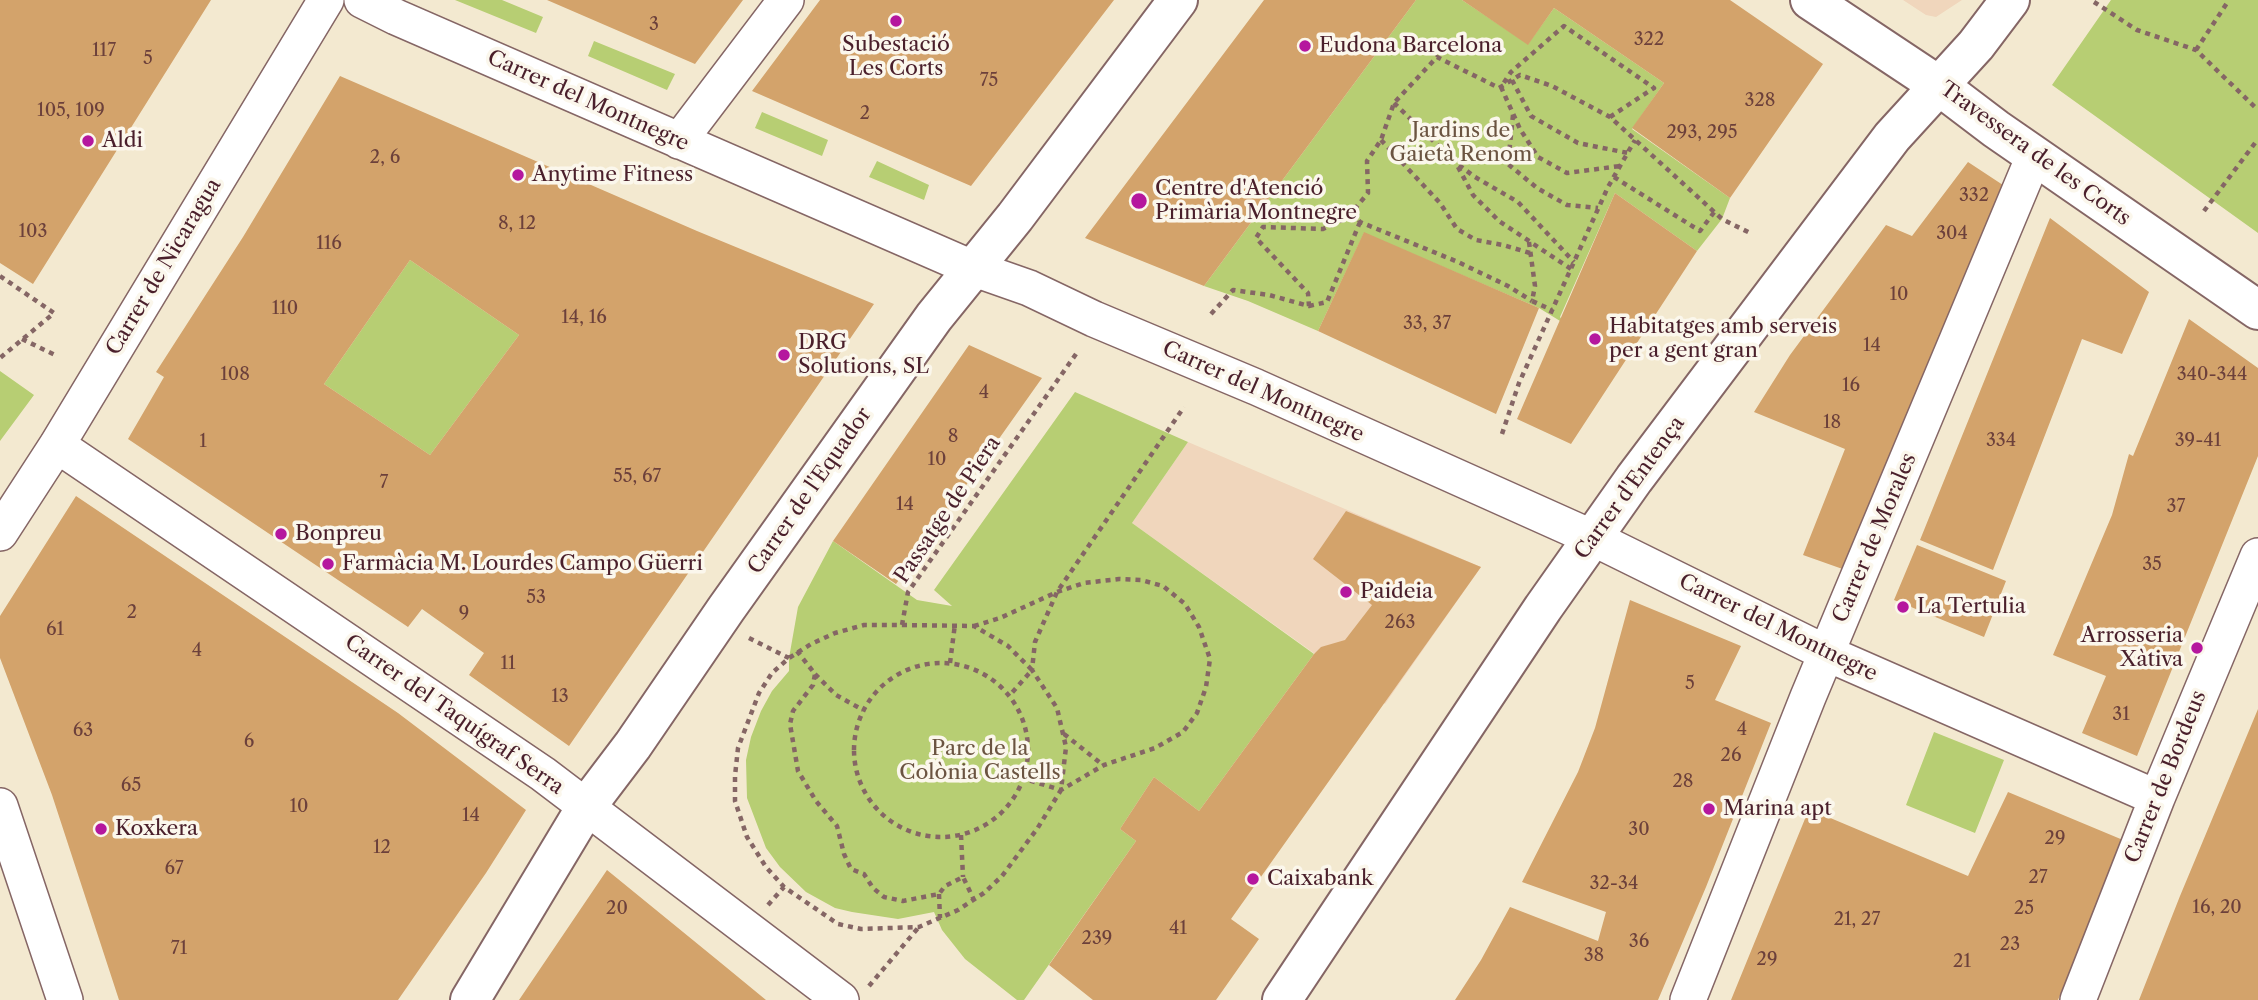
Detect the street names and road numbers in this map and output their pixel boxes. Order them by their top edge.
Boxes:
street label: Carrer del Montnegre [483,45,693,157]
street label: Travessera de les Corts [1935,76,2135,232]
street label: Carrer de Nicaragua [101,174,227,360]
street label: Carrer del Montnegre [1158,336,1368,448]
street label: Carrer de l'Equador [743,403,877,579]
street label: Carrer d'Entença [1570,412,1690,564]
street label: Passatge de Piera [890,432,1006,588]
street label: Carrer de Morales [1828,450,1922,626]
street label: Carrer del Montnegre [1675,569,1881,687]
street label: Carrer del Taquígraf Serra [340,630,568,800]
street label: Carrer de Bordeus [2120,687,2212,867]

